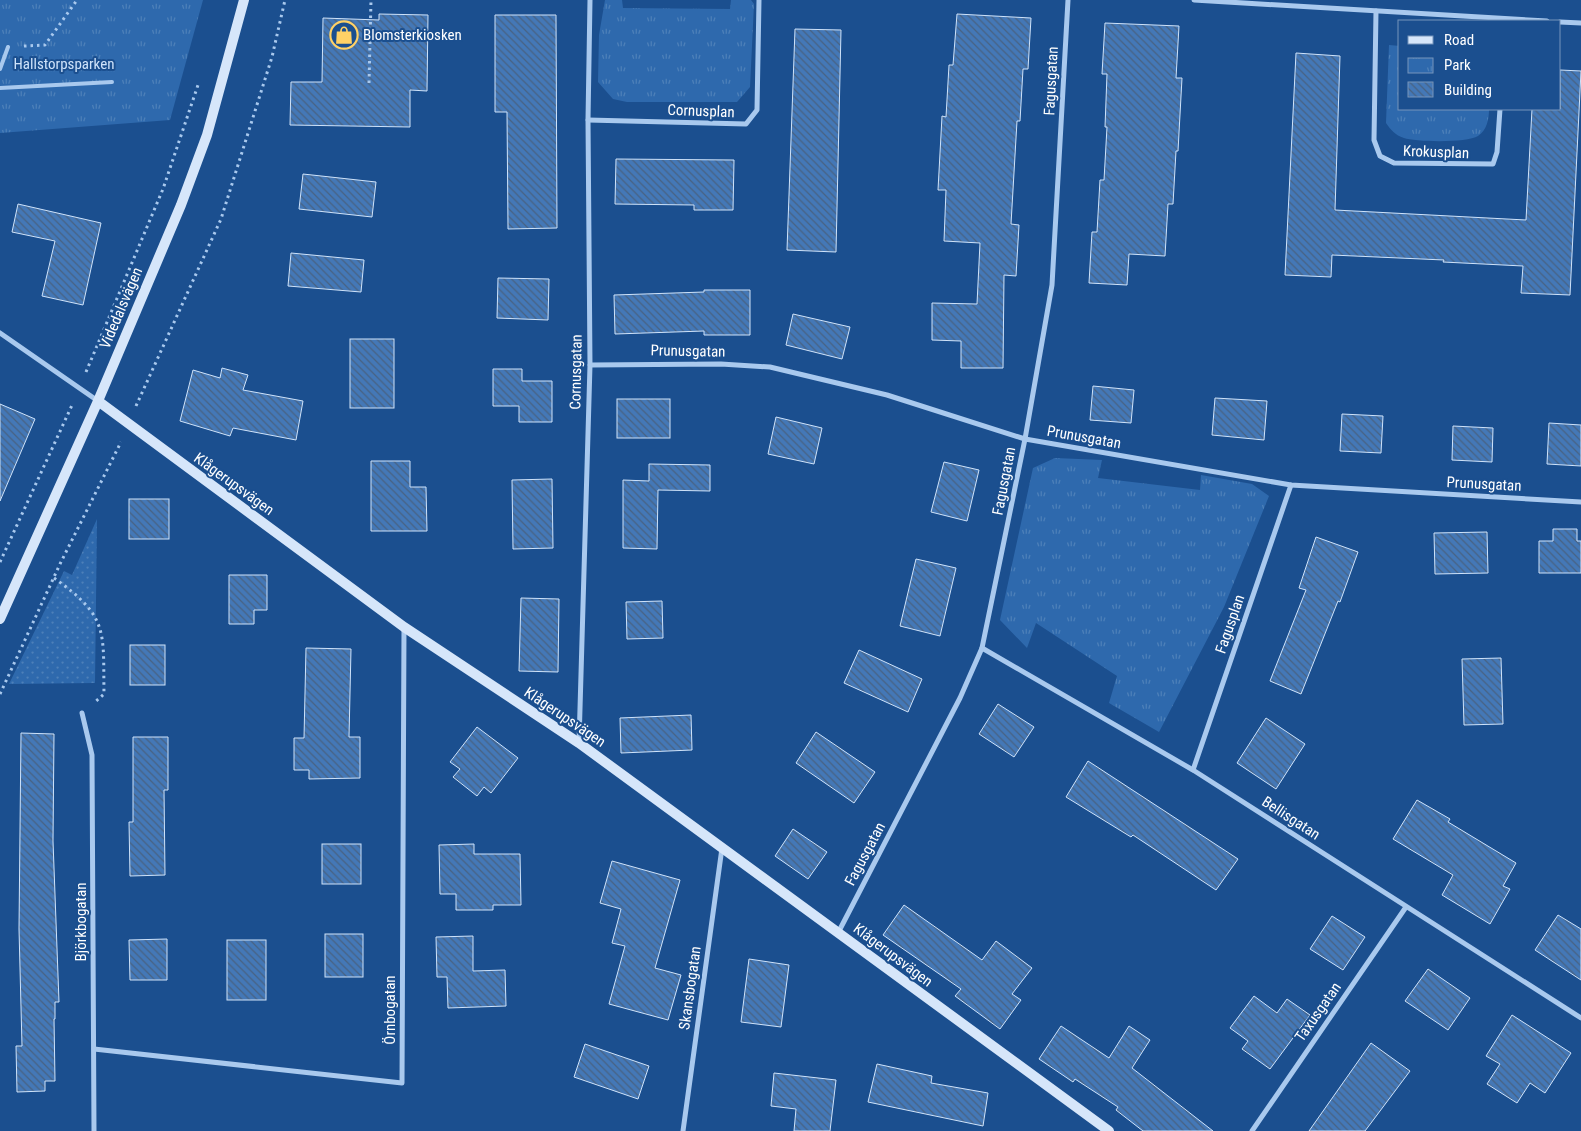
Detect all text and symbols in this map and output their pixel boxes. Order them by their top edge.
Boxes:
shop icon: Blomsterkiosken [329,20,359,50]
legend [1398,20,1561,110]
place label: Blomsterkiosken [363,26,462,44]
text: Road [1444,31,1474,49]
street label: Fagusgatan [1040,46,1062,116]
park label: Hallstorpsparken [14,55,114,73]
text: Park [1444,56,1471,74]
text: Building [1444,81,1492,99]
street label: Cornusplan [667,101,735,121]
street label: Krokusplan [1403,142,1469,162]
street label: Videdalsvägen [96,265,146,351]
street label: Cornusgatan [566,334,586,410]
street label: Prunusgatan [650,341,726,361]
street label: Prunusgatan [1046,422,1122,452]
street label: Fagusgatan [989,445,1019,517]
street label: Klågerupsvägen [190,449,278,519]
street label: Prunusgatan [1446,473,1522,495]
street label: Fagusplan [1212,592,1248,656]
street label: Klågerupsvägen [521,683,609,751]
street label: Bellisgatan [1258,793,1324,843]
street label: Fagusgatan [841,819,889,889]
street label: Björkbogatan [72,883,90,961]
street label: Klågerupsvägen [850,919,936,991]
street label: Skansbogatan [675,945,705,1031]
street label: Örnbogatan [381,975,399,1045]
street label: Taxusgatan [1291,979,1345,1045]

